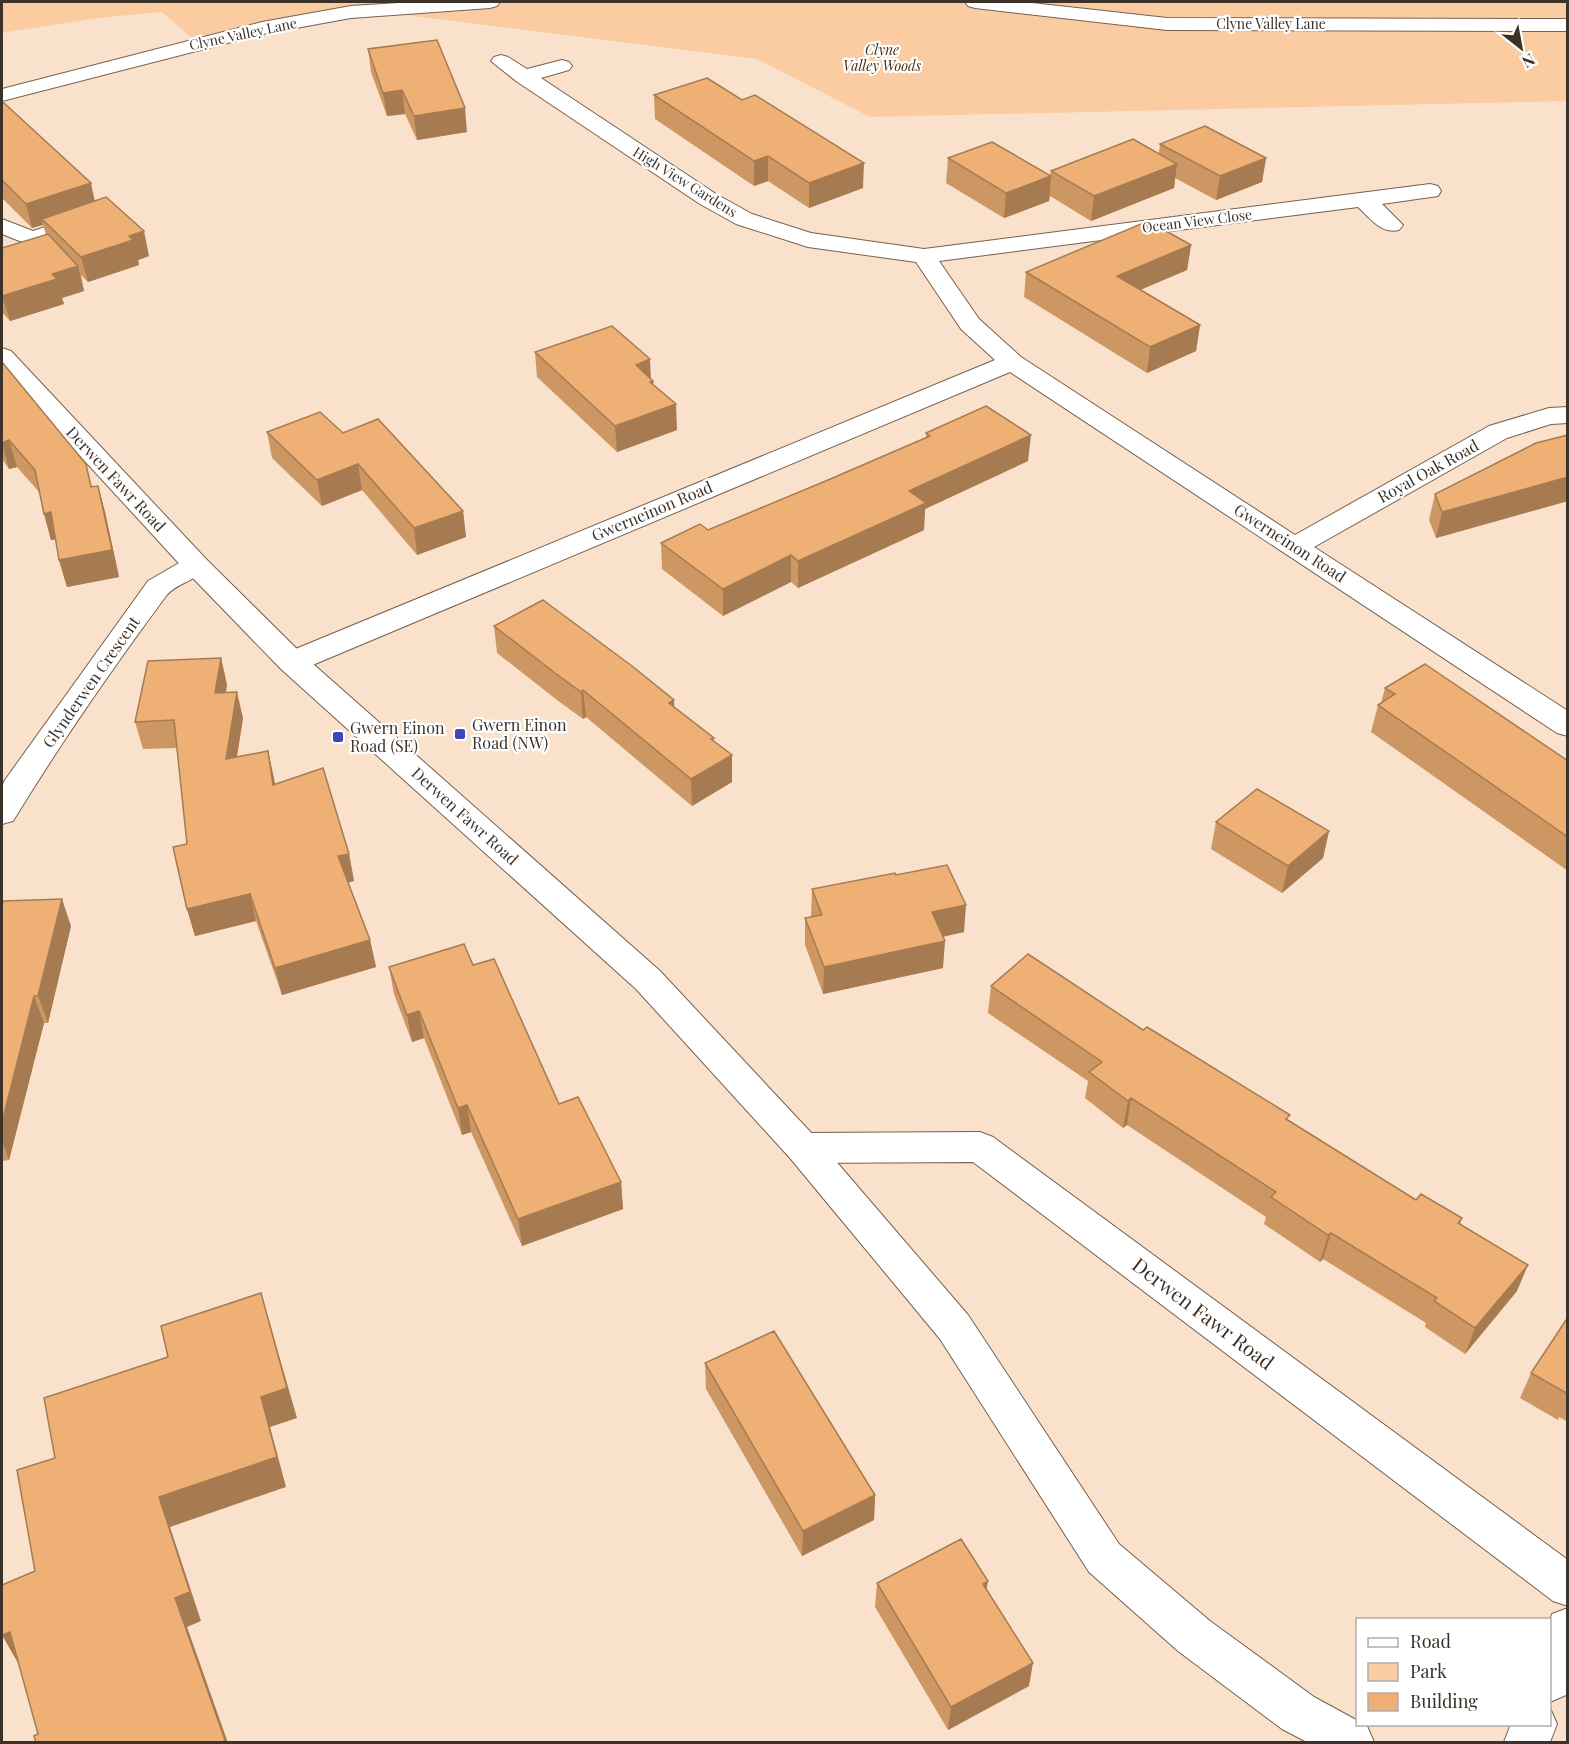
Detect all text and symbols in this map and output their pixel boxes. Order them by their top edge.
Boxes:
street label: Clyne Valley Lane [187,13,299,54]
street label: Clyne Valley Lane [1216,14,1326,33]
north arrow [1491,18,1551,78]
park label: Clyne Valley Woods [843,40,922,75]
text: N [1518,49,1539,73]
street label: High View Gardens [630,142,741,221]
street label: Ocean View Close [1141,204,1253,237]
street label: Derwen Fawr Road [62,421,171,536]
street label: Royal Oak Road [1374,434,1482,507]
street label: Gwerneinon Road [588,476,715,545]
street label: Gwerneinon Road [1230,499,1350,587]
street label: Glynderwen Crescent [37,612,144,752]
place label: Gwern Einon Road (NW) [472,714,567,753]
place label: Gwern Einon Road (SE) [350,717,445,756]
marker: Gwern Einon Road (NW) [453,727,467,741]
marker: Gwern Einon Road (SE) [331,730,345,744]
street label: Derwen Fawr Road [407,762,523,869]
street label: Derwen Fawr Road [1127,1251,1281,1375]
legend [1356,1618,1551,1726]
text: Road [1410,1629,1451,1653]
text: Park [1410,1659,1447,1683]
text: Building [1410,1689,1478,1713]

